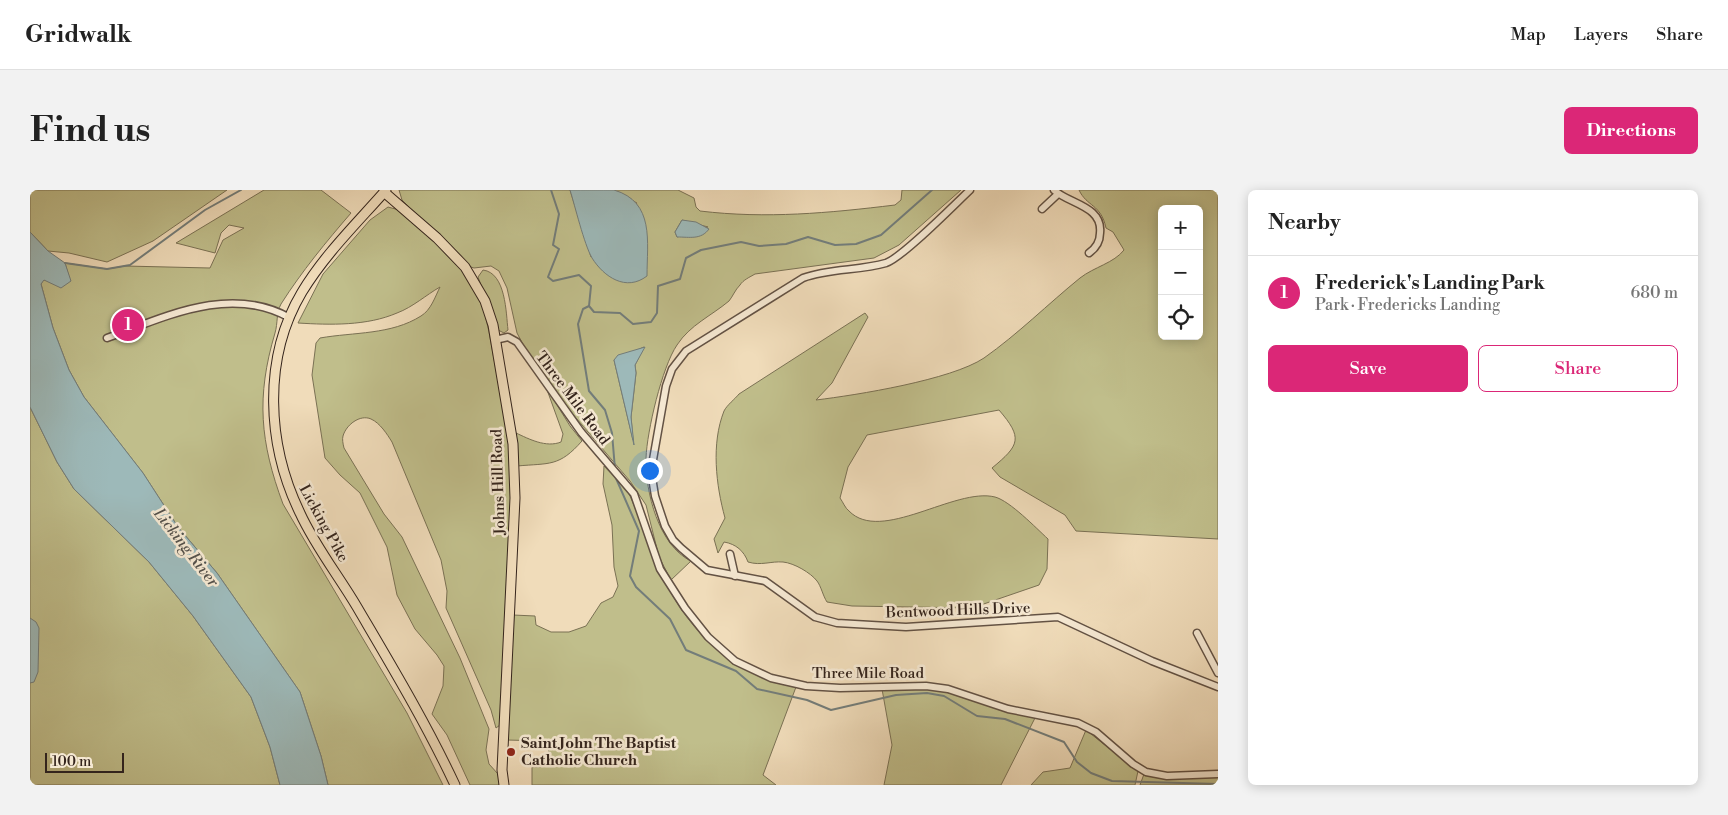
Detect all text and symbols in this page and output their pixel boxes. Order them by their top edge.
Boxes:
text: Gridwalk [25,20,132,50]
text: Map [1511,23,1546,46]
text: Layers [1574,23,1628,46]
text: Share [1656,23,1703,46]
button: Directions [1564,107,1698,154]
text: Find us [30,109,150,152]
map controls [1158,205,1203,340]
button: + [1158,205,1203,250]
text: Nearby [1268,210,1341,236]
button: − [1158,250,1203,295]
text: Frederick's Landing Park [1315,271,1545,295]
text: 1 [1280,283,1288,303]
text: 680 m [1631,283,1678,303]
button: locate [1158,295,1203,340]
text: Park · Fredericks Landing [1315,295,1500,315]
pin: 1 [112,306,144,344]
button: Save [1268,345,1468,392]
button: Share [1478,345,1678,392]
street label: Three Mile Road [531,348,614,449]
street label: Johns Hill Road [487,428,510,536]
your location [637,458,663,484]
street label: Licking Pike [295,481,353,565]
water label: Licking River [149,504,224,592]
street label: Bentwood Hills Drive [884,598,1031,623]
street label: Three Mile Road [812,664,924,683]
place label: Saint John The Baptist Catholic Church [521,734,677,770]
marker: Saint John The Baptist Catholic Church [505,746,517,758]
scale bar [45,750,124,773]
text: 100 m [52,753,91,771]

